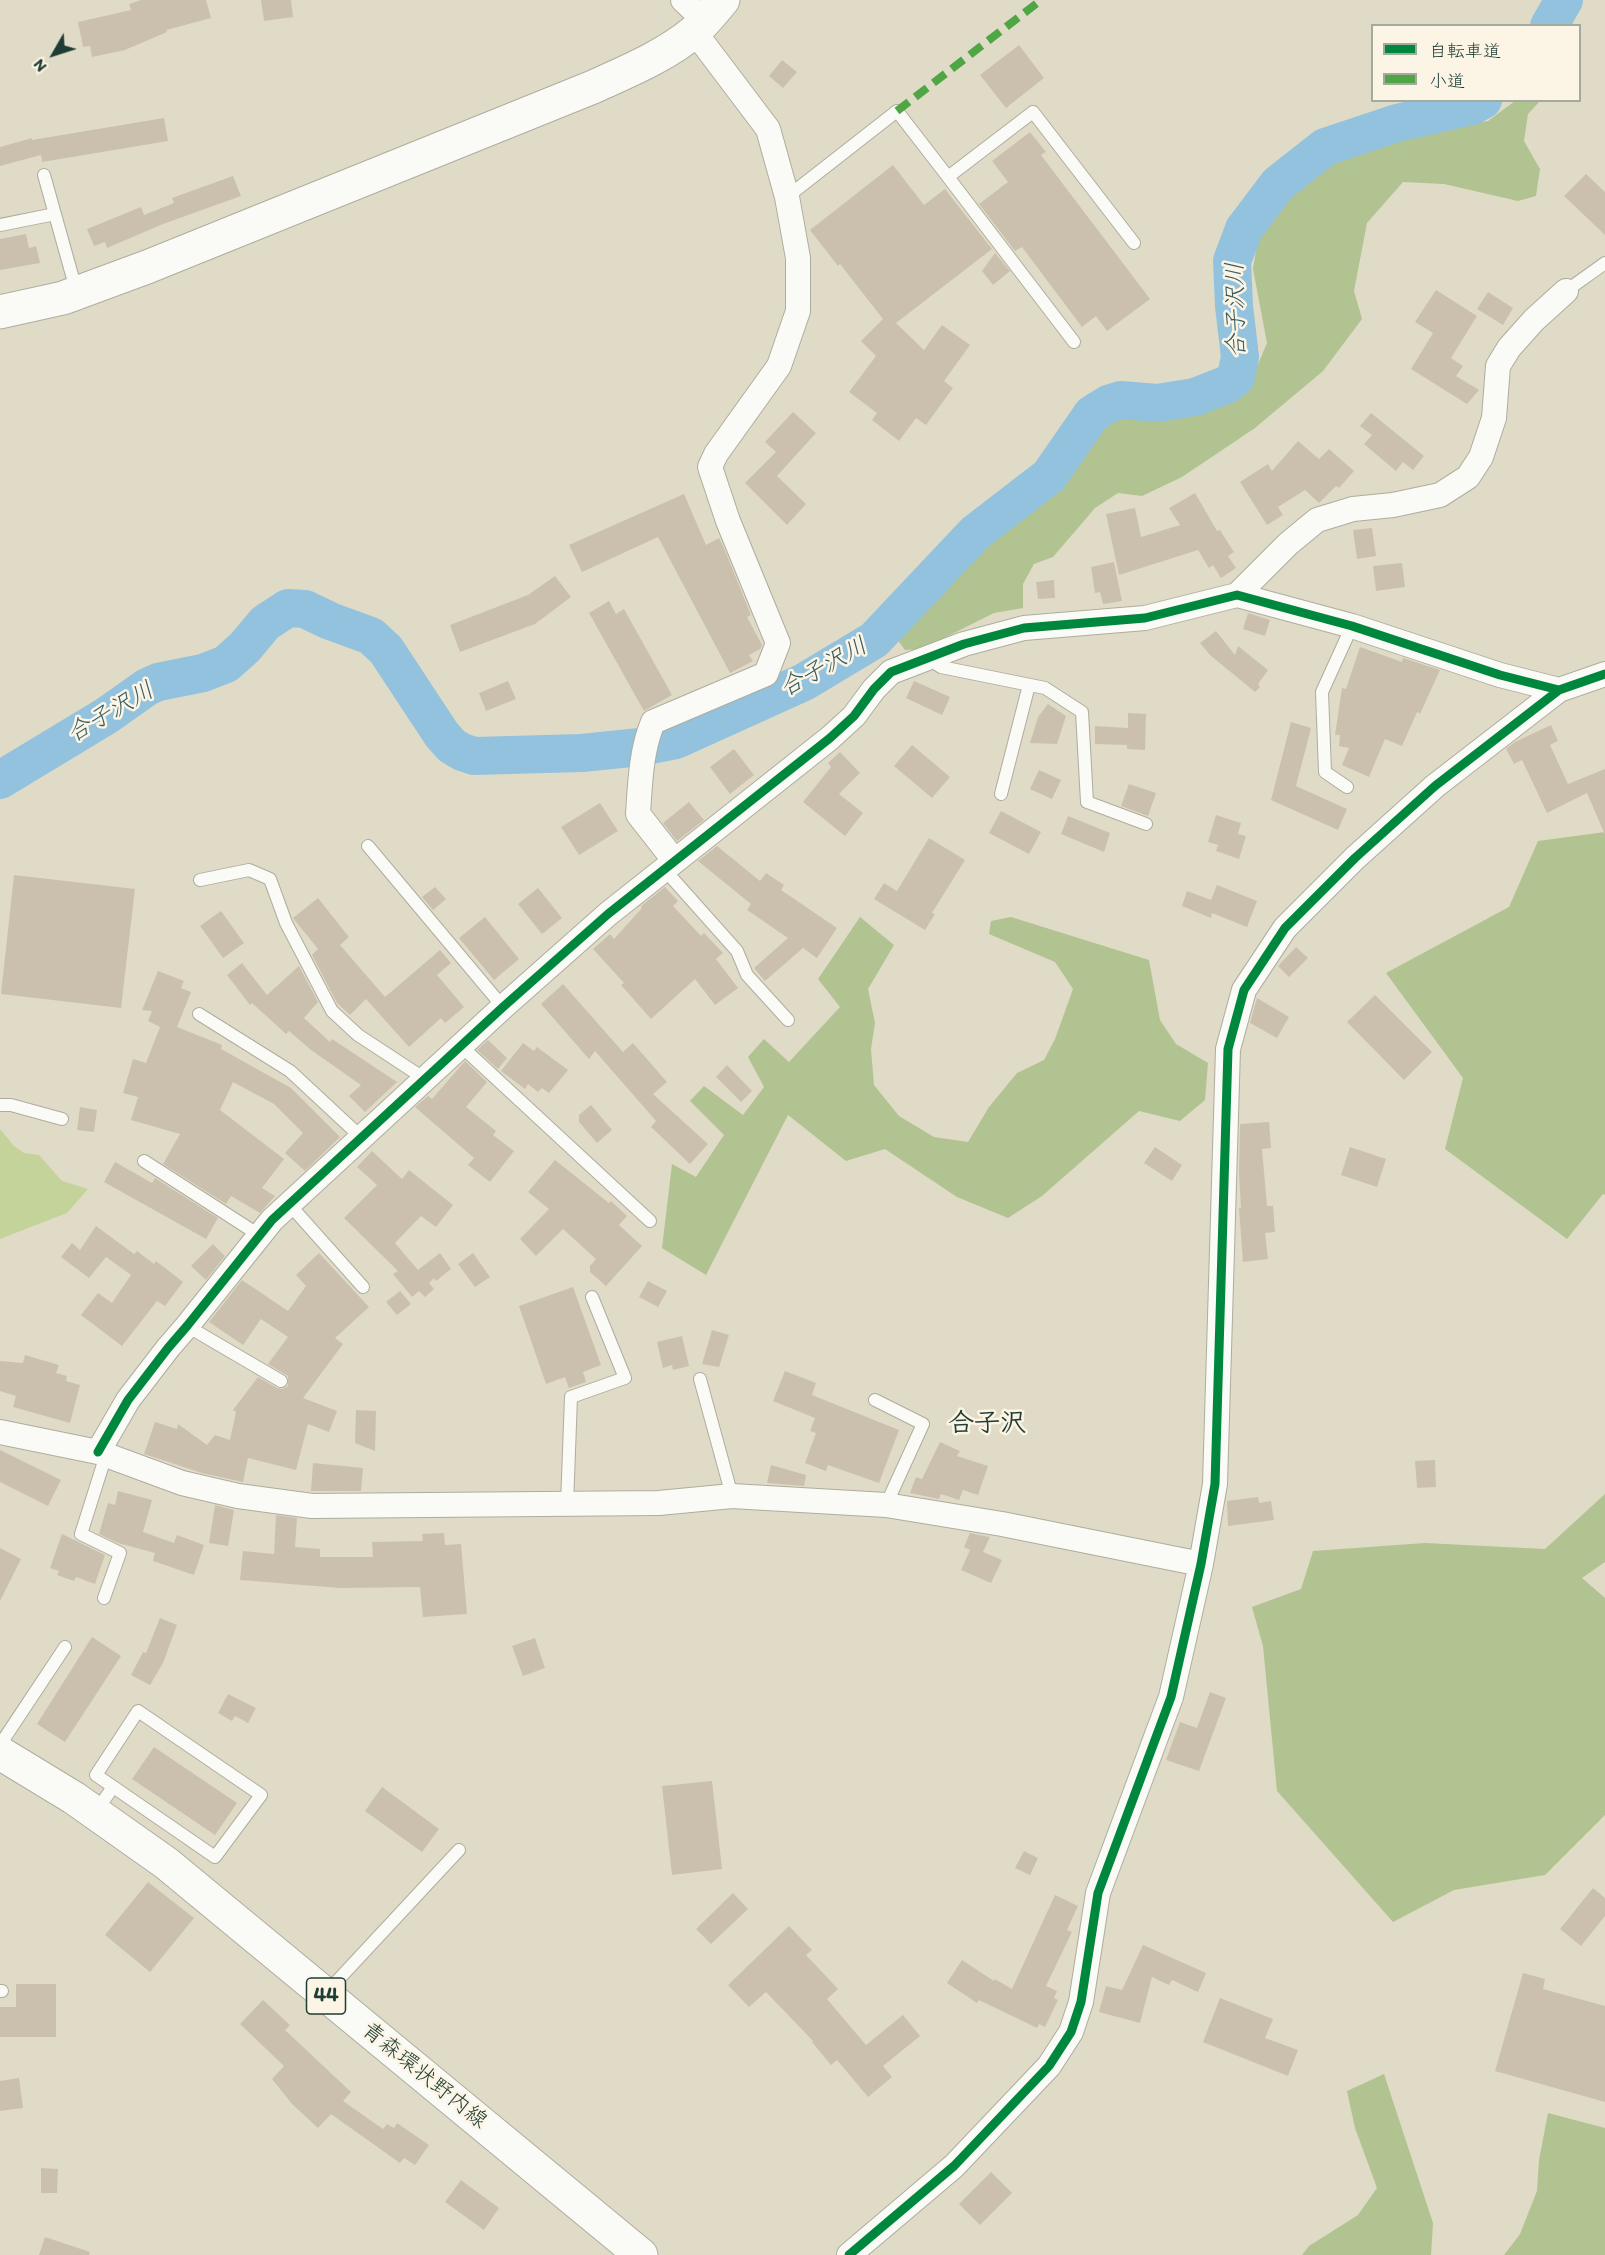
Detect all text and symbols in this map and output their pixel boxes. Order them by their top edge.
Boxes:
north arrow [24,24,84,84]
legend [1371,24,1581,102]
text: 自転車道 [1429,40,1501,62]
text: N [29,55,50,76]
text: 小道 [1429,70,1465,92]
water label: 合子沢川 [1222,262,1252,358]
water label: 合子沢川 [775,632,873,704]
water label: 合子沢川 [62,677,160,749]
district label: 合子沢 [948,1408,1026,1440]
road number: 44 [306,1978,346,2014]
street label: 青森環状野内線 [356,2017,492,2135]

